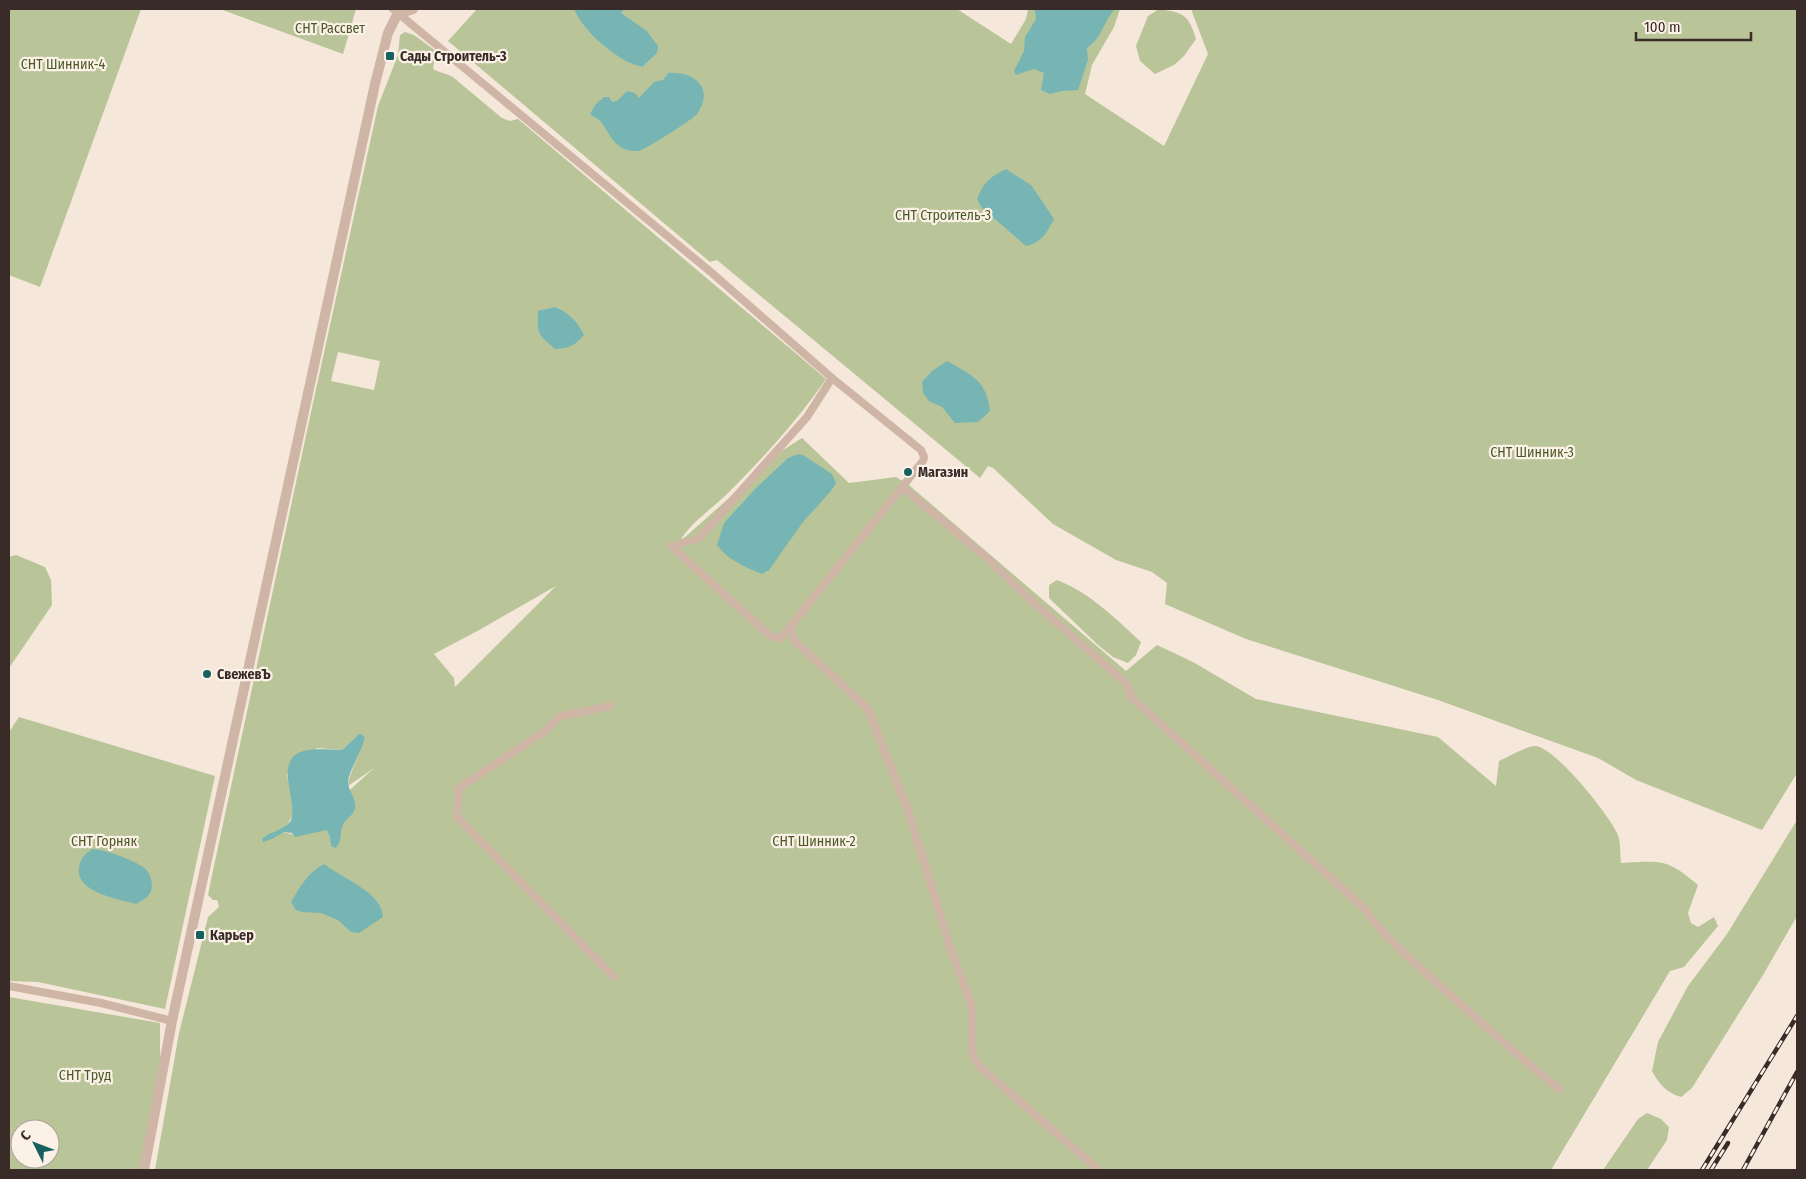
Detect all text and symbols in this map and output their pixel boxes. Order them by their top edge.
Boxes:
scale bar [1636,10,1751,42]
text: 100 m [1644,18,1681,36]
park label: СНТ Рассвет [295,20,365,37]
place label: Сады Строитель-3 [400,48,507,65]
marker: Сады Строитель-3 [384,50,396,62]
park label: СНТ Шинник-4 [21,56,106,73]
park label: СНТ Строитель-3 [895,207,991,224]
park label: СНТ Шинник-3 [1490,444,1574,461]
place label: Магазин [918,464,968,481]
marker: Магазин [902,466,914,478]
place label: СвежевЪ [217,666,271,683]
marker: СвежевЪ [201,668,213,680]
park label: СНТ Горняк [71,833,138,850]
park label: СНТ Шинник-2 [772,833,856,850]
place label: Карьер [210,927,254,944]
marker: Карьер [194,929,206,941]
park label: СНТ Труд [59,1067,111,1084]
north arrow [10,1119,60,1169]
text: С [17,1127,35,1144]

